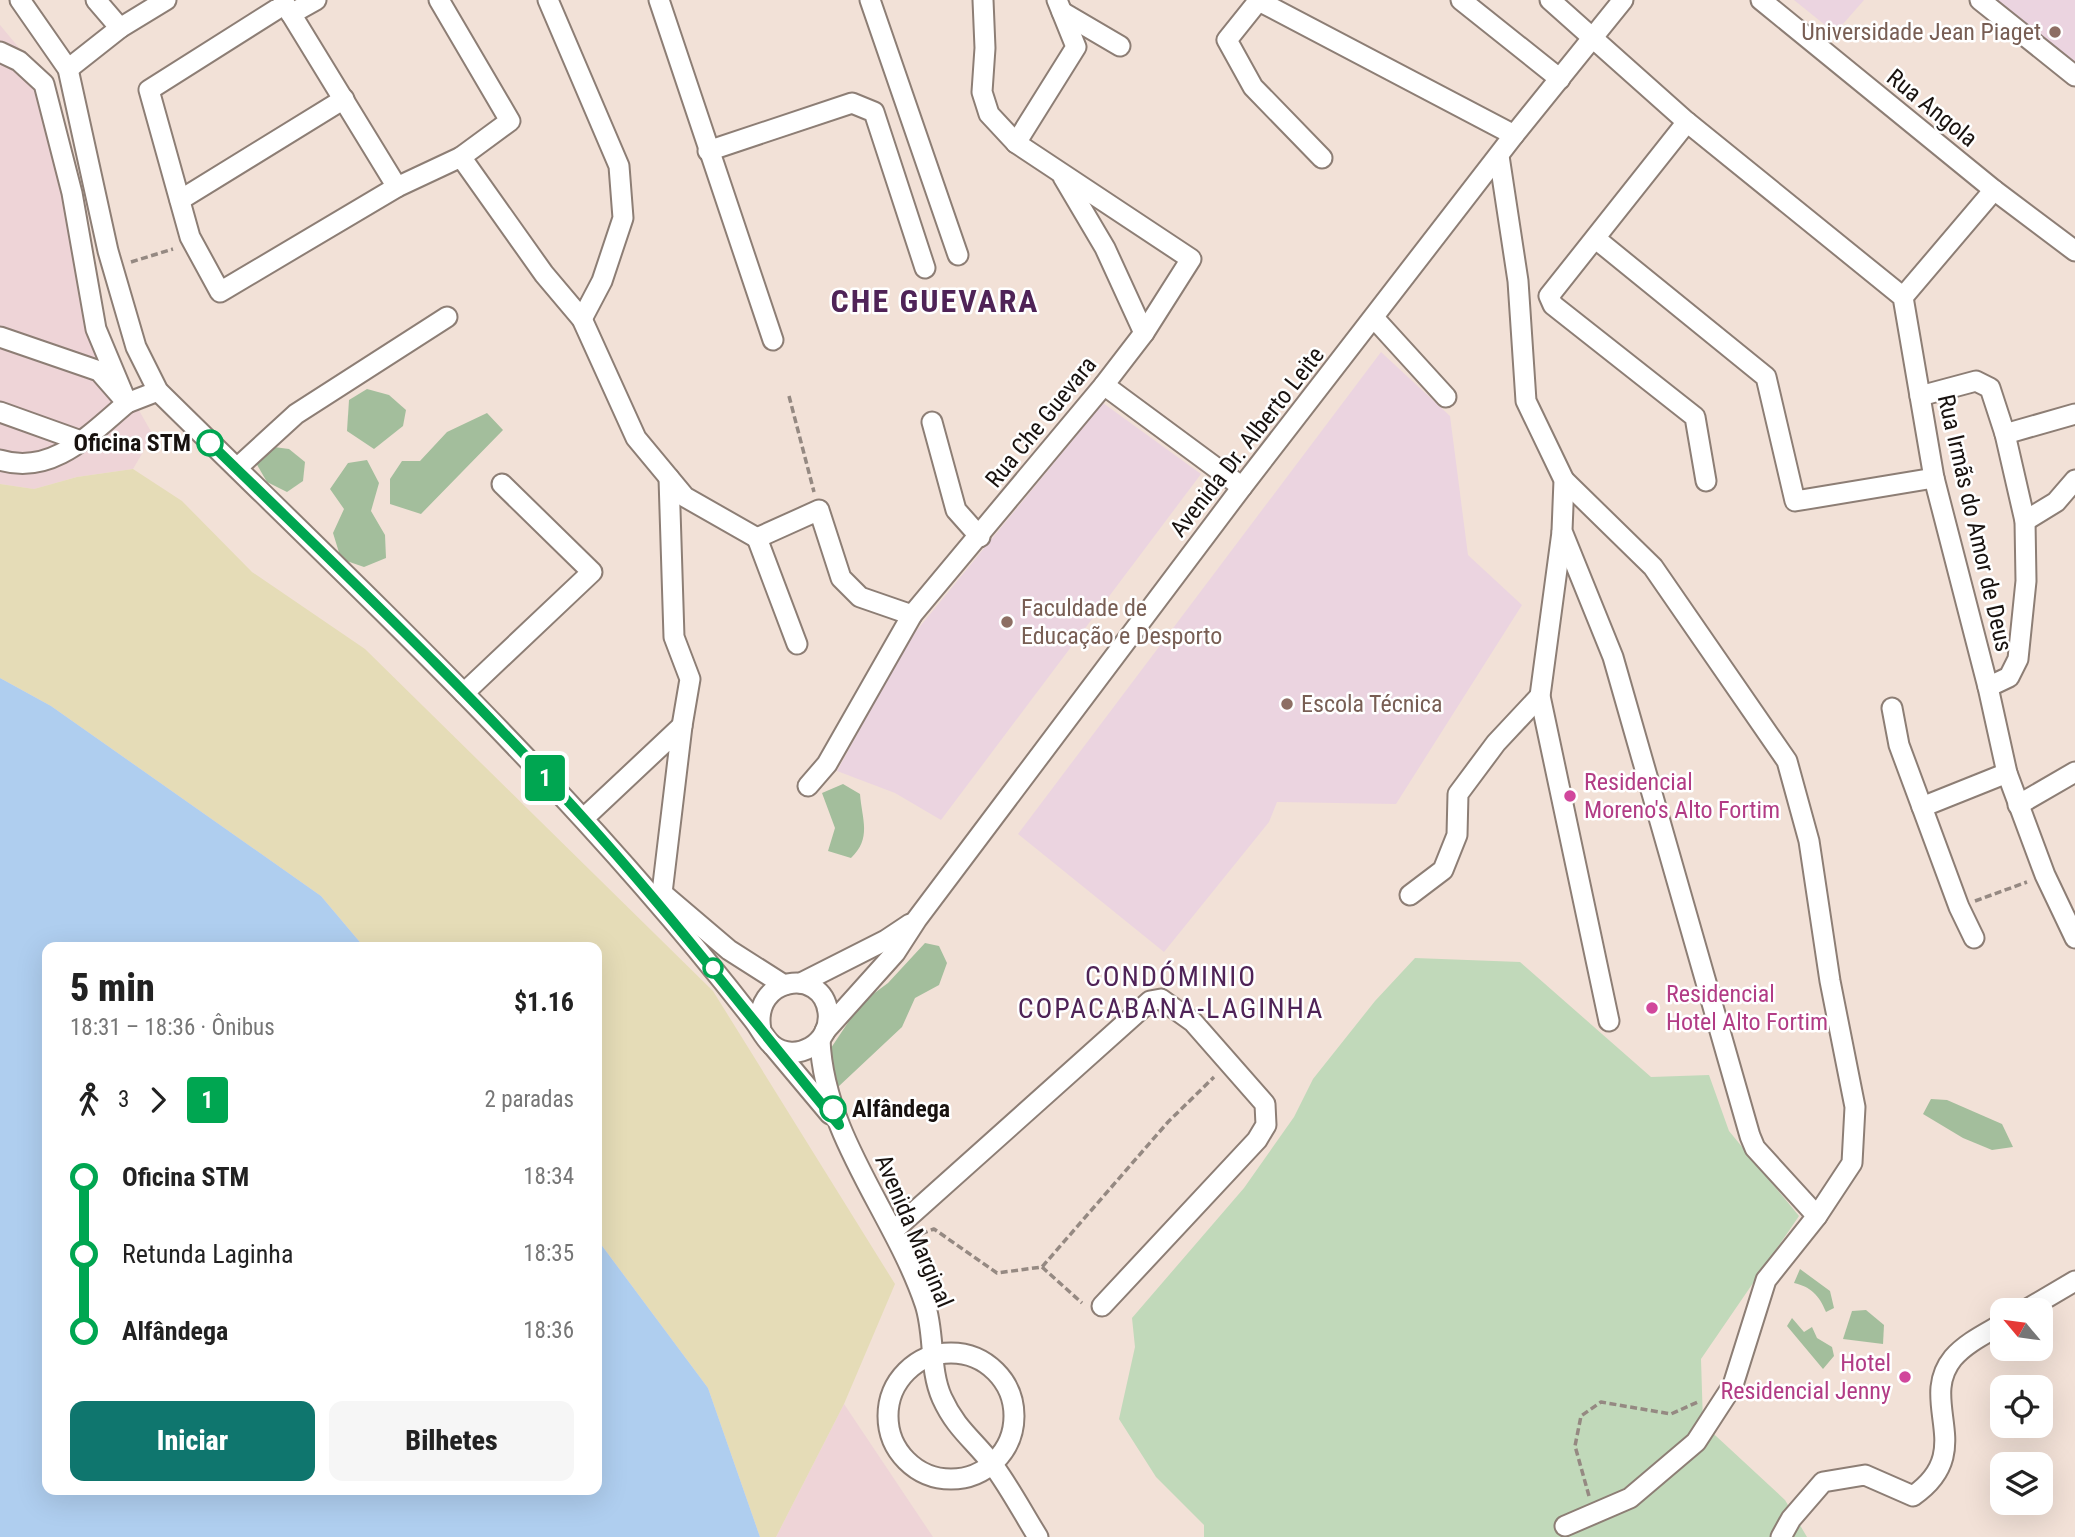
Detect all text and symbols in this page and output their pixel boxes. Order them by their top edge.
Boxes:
place label: Universidade Jean Piaget [1801,18,2041,46]
marker: Universidade Jean Piaget [2047,24,2063,40]
street label: Rua Angola [1881,63,1983,153]
district label: CHE GUEVARA [831,282,1039,320]
street label: Avenida Dr. Alberto Leite [1164,341,1330,543]
street label: Rua Che Guevara [980,351,1102,493]
street label: Rua Irmãs do Amor de Deus [1932,392,2018,654]
place label: Oficina STM [74,429,191,457]
marker: Oficina STM [197,430,223,456]
place label: Faculdade de Educação e Desporto [1021,594,1222,650]
marker: Faculdade de Educação e Desporto [999,614,1015,630]
place label: Escola Técnica [1301,690,1442,718]
marker: Escola Técnica [1279,696,1295,712]
line badge: 1 [522,755,568,801]
text: 1 [539,764,551,792]
place label: Residencial Moreno's Alto Fortim [1584,768,1780,824]
marker: Residencial Moreno's Alto Fortim [1562,788,1578,804]
unlabelled marker [703,958,723,978]
district label: CONDÓMINIO COPACABANA-LAGINHA [1018,960,1324,1025]
text: 5 min [70,966,155,1010]
place label: Residencial Hotel Alto Fortim [1666,980,1828,1036]
text: $1.16 [514,987,574,1017]
marker: Residencial Hotel Alto Fortim [1644,1000,1660,1016]
text: 18:31 – 18:36 · Ônibus [70,1014,275,1041]
icon: walk [70,1081,108,1119]
icon: forward [139,1081,177,1119]
text: 3 [118,1086,129,1113]
text: 1 [201,1086,214,1114]
text: 2 paradas [485,1086,574,1113]
place label: Alfândega [852,1095,950,1123]
marker: Alfândega [820,1096,846,1122]
street label: Avenida Marginal [869,1150,959,1312]
text: Oficina STM [122,1162,249,1192]
text: 18:34 [523,1163,574,1190]
text: Retunda Laginha [122,1239,293,1269]
text: 18:35 [523,1240,574,1267]
north arrow [1990,1298,2053,1362]
map controls [1990,1298,2053,1515]
text: Alfândega [122,1316,228,1346]
text: 18:36 [523,1317,574,1344]
place label: Hotel Residencial Jenny [1721,1349,1891,1405]
marker: Hotel Residencial Jenny [1897,1369,1913,1385]
button: locate [1990,1375,2053,1438]
button: Iniciar [70,1401,315,1481]
button: Bilhetes [329,1401,574,1481]
button: layers [1990,1452,2053,1515]

